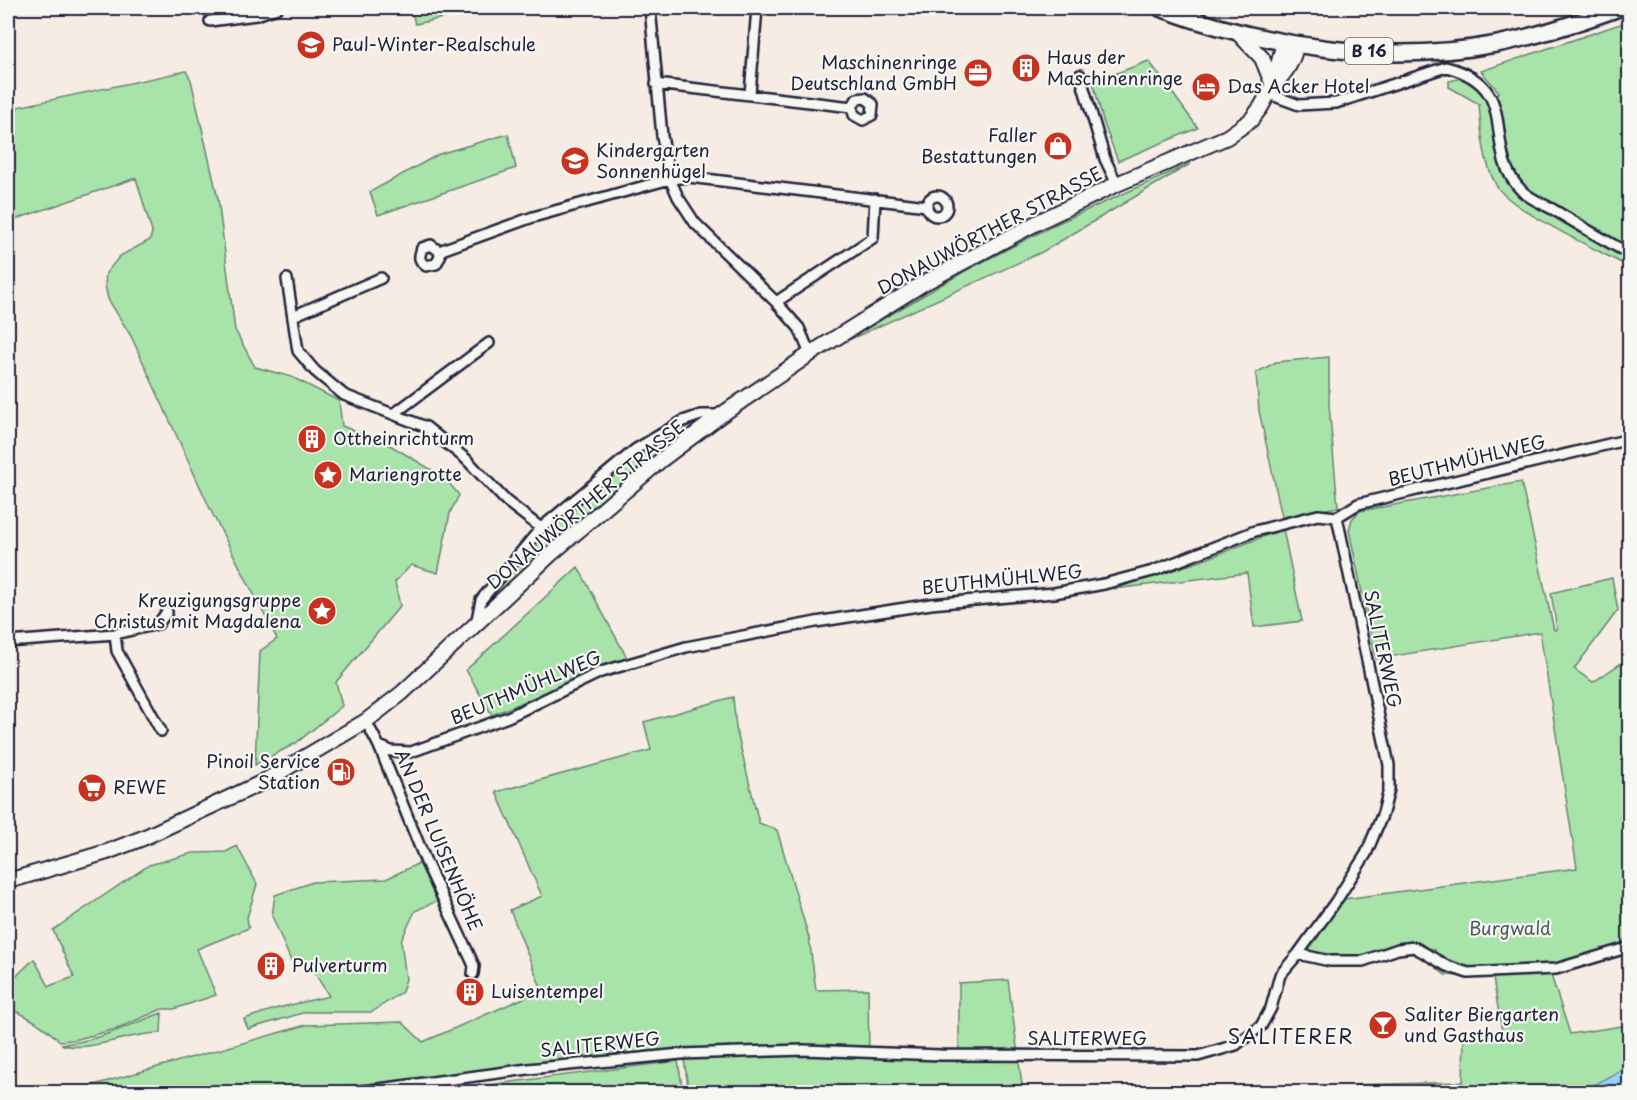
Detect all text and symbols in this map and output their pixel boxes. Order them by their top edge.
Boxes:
school or university icon: Paul-Winter-Realschule [295,29,327,61]
place label: Paul-Winter-Realschule [332,30,536,57]
road number: B 16 [1345,38,1393,64]
place label: Haus der Maschinenringe [1047,43,1183,91]
place label: Maschinenringe Deutschland GmbH [790,48,957,96]
building icon: Haus der Maschinenringe [1010,52,1042,84]
office icon: Maschinenringe Deutschland GmbH [962,57,994,89]
hotel icon: Das Acker Hotel [1190,71,1222,103]
place label: Das Acker Hotel [1227,72,1369,99]
place label: Faller Bestattungen [921,121,1038,169]
shop icon: Faller Bestattungen [1042,130,1074,162]
place label: Kindergarten Sonnenhügel [596,136,710,184]
school or university icon: Kindergarten Sonnenhügel [559,145,591,177]
street label: DONAUWÖRTHER STRASSE [872,159,1107,301]
street label: DONAUWÖRTHER STRASSE [480,413,690,595]
building icon: Ottheinrichturm [296,423,328,455]
place label: Ottheinrichturm [333,424,474,451]
street label: BEUTHMÜHLWEG [1385,427,1548,492]
place icon: Mariengrotte [312,459,344,491]
place label: Mariengrotte [349,460,462,487]
street label: BEUTHMÜHLWEG [920,557,1084,600]
place label: Kreuzigungsgruppe Christus mit Magdalena [94,586,302,634]
street label: SALITERWEG [1358,587,1409,710]
place icon: Kreuzigungsgruppe Christus mit Magdalena [306,595,338,627]
street label: BEUTHMÜHLWEG [446,643,605,731]
street label: AN DER LUISENHÖHE [389,744,490,934]
place label: Pinoil Service Station [206,747,320,795]
fuel station icon: Pinoil Service Station [325,756,357,788]
supermarket icon: REWE [76,772,108,804]
place label: REWE [113,773,167,800]
park label: Burgwald [1469,914,1551,941]
building icon: Pulverturm [255,950,287,982]
place label: Pulverturm [292,951,388,978]
building icon: Luisentempel [454,976,486,1008]
place label: Luisentempel [491,977,603,1004]
place label: Saliter Biergarten und Gasthaus [1404,1000,1559,1048]
bar icon: Saliter Biergarten und Gasthaus [1367,1009,1399,1041]
district label: SALITERER [1228,1021,1354,1051]
street label: SALITERWEG [539,1024,661,1063]
street label: SALITERWEG [1027,1024,1147,1051]

